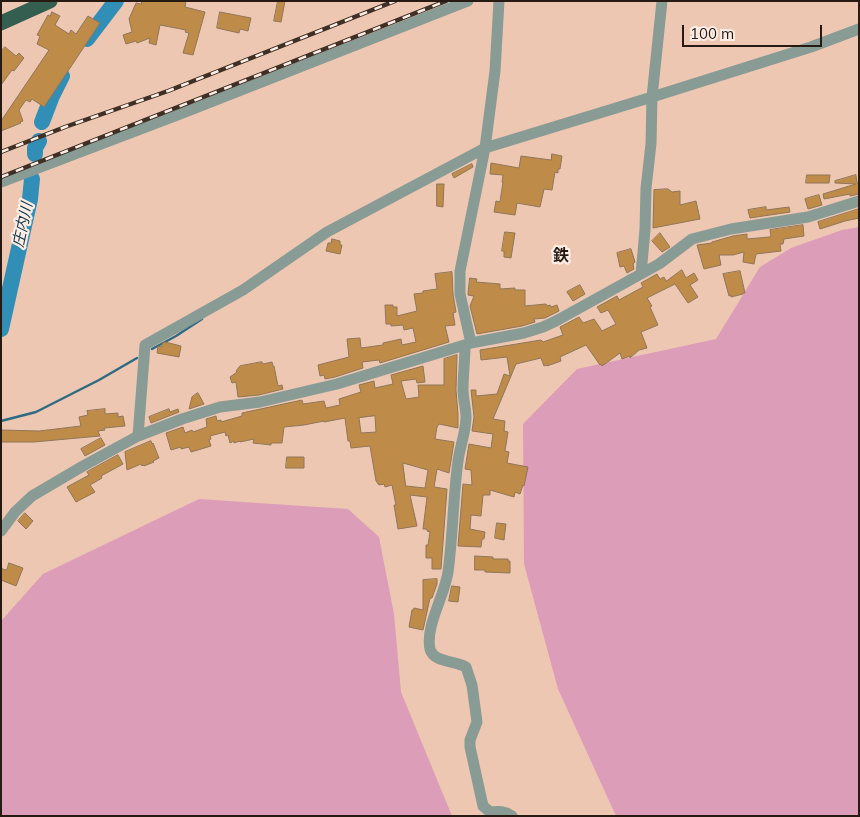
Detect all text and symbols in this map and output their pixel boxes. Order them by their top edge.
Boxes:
scale bar [685,15,825,47]
text: 100 m [690,24,734,43]
water label: 庄内川 [10,201,36,249]
district label: 鉄 [553,246,569,266]

